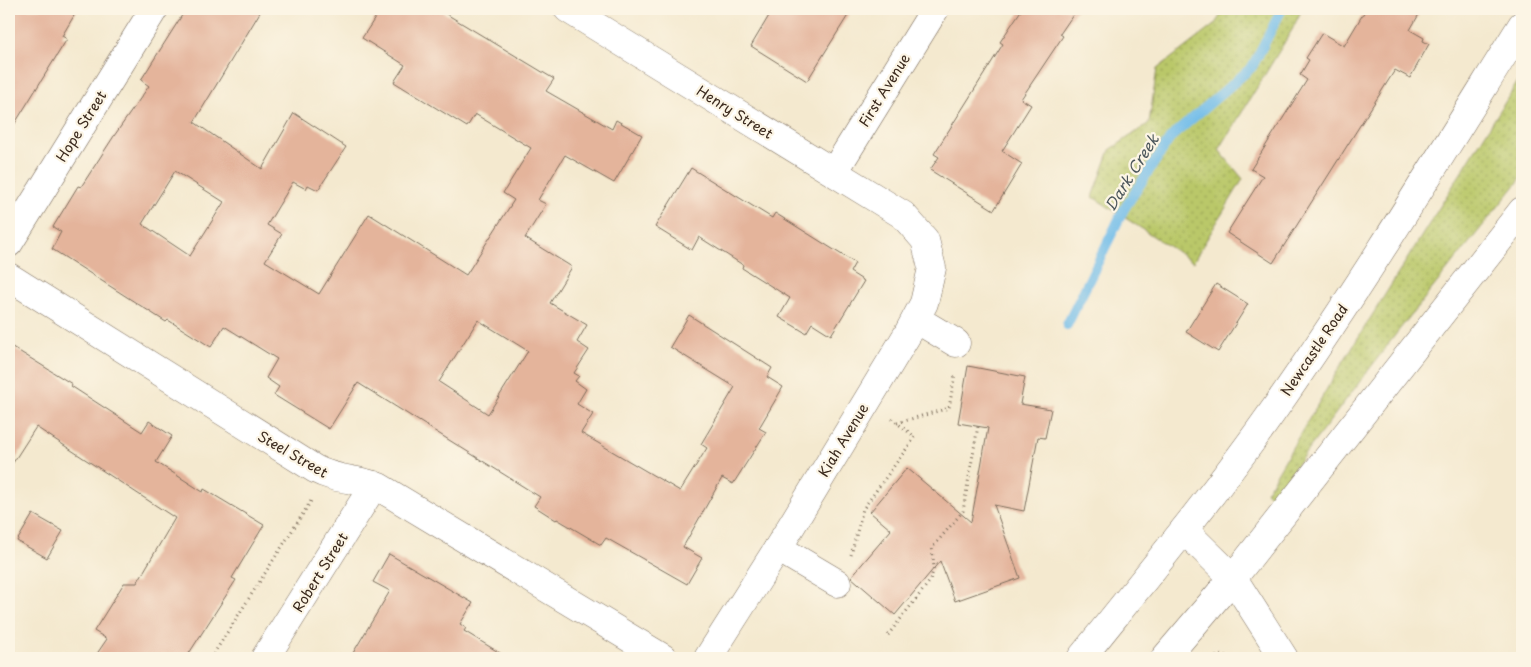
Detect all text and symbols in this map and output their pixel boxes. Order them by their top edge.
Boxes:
street label: First Avenue [853,49,915,131]
street label: Henry Street [693,80,778,144]
street label: Hope Street [51,86,111,166]
water label: Dark Creek [1098,128,1164,215]
street label: Newcastle Road [1275,300,1353,400]
street label: Kiah Avenue [813,399,873,481]
street label: Steel Street [254,425,332,483]
street label: Robert Street [287,528,353,616]

